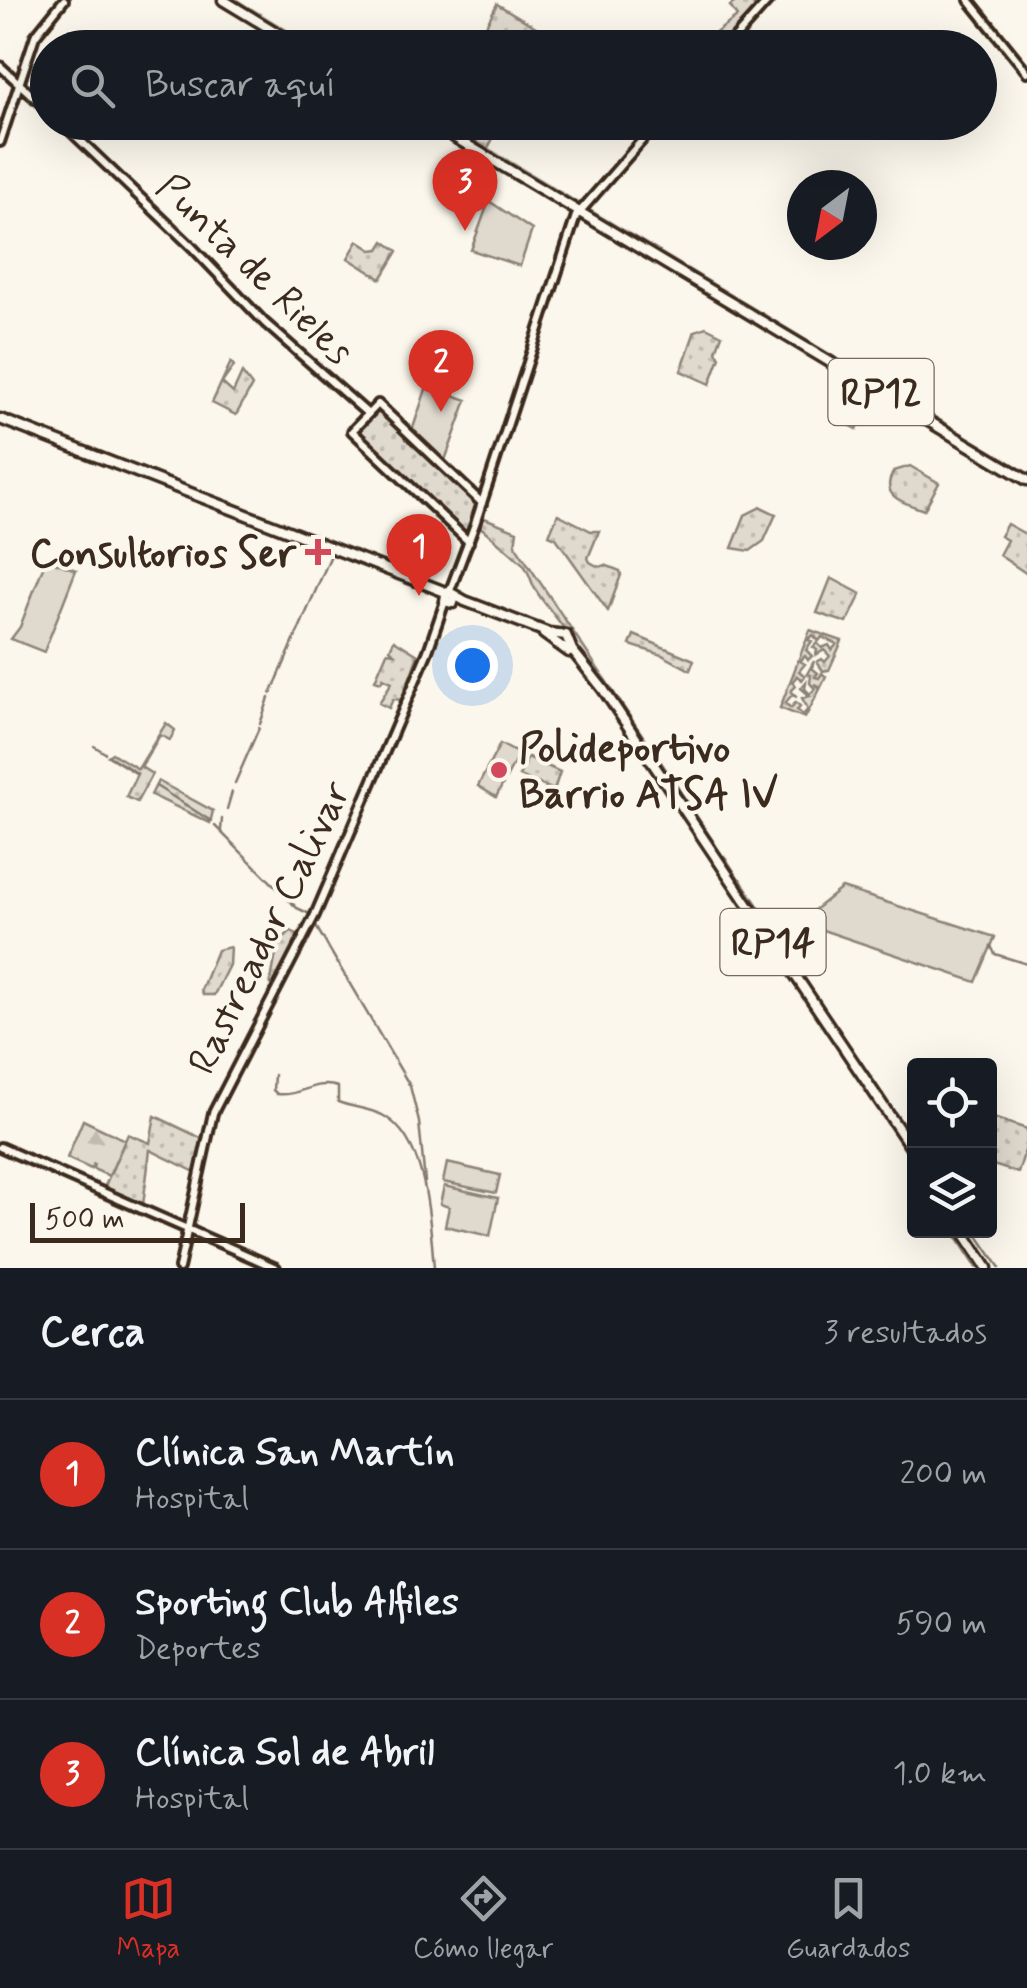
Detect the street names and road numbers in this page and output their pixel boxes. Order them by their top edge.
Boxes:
street label: Punta de Rieles [144,163,364,378]
road number: RP12 [828,359,934,425]
street label: Rastreador Calivar [177,773,364,1083]
road number: RP14 [720,909,826,975]

